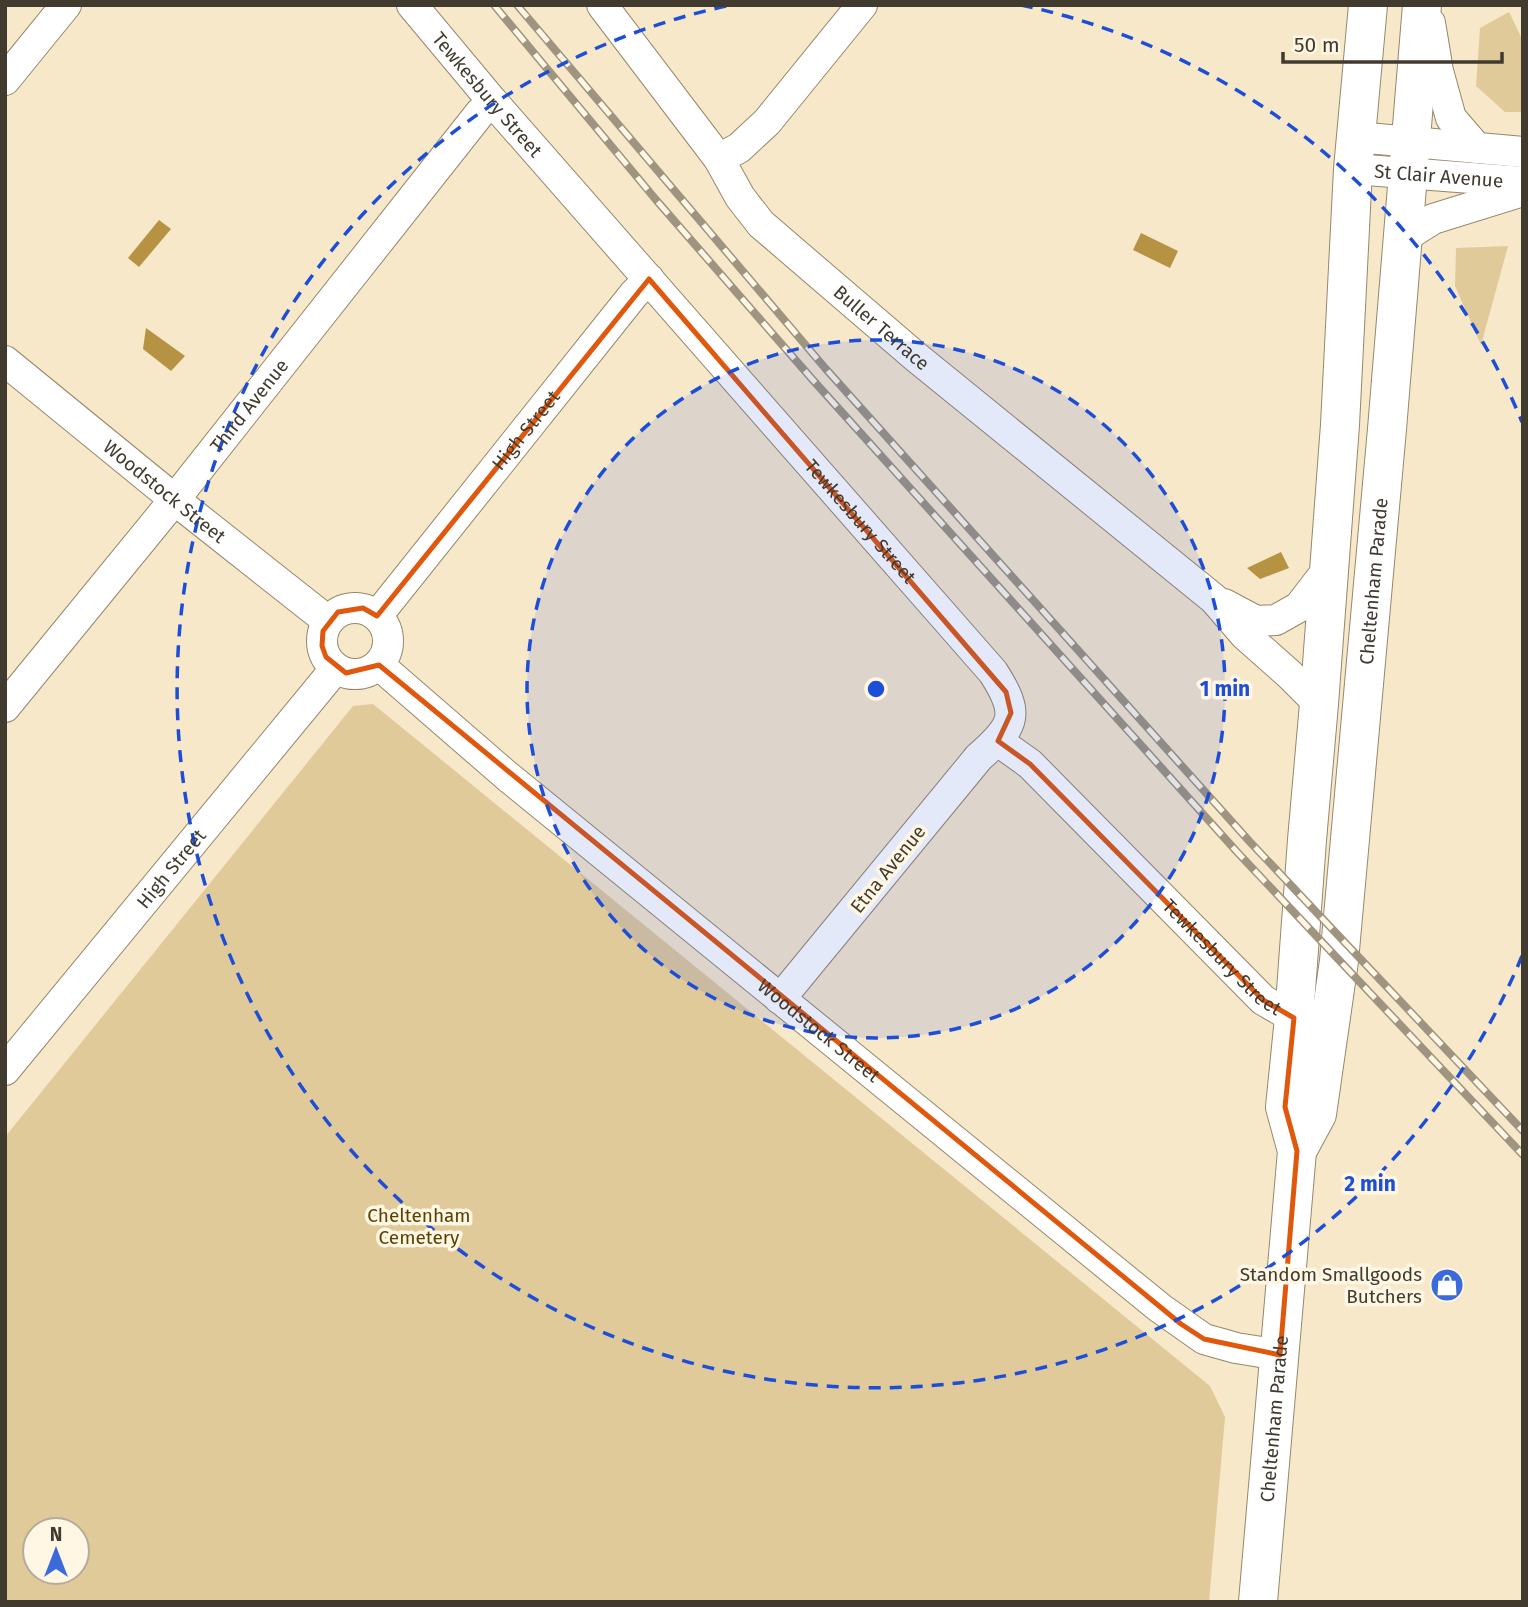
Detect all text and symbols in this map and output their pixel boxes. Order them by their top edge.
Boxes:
scale bar [1283,21,1502,65]
street label: Tewkesbury Street [428,27,547,162]
text: 50 m [1294,32,1340,58]
street label: St Clair Avenue [1373,159,1504,192]
street label: Buller Terrace [829,280,934,375]
street label: Third Avenue [205,354,293,457]
street label: High Street [487,385,564,475]
street label: Woodstock Street [99,435,231,548]
street label: Tewkesbury Street [800,455,921,588]
street label: Cheltenham Parade [1354,497,1392,666]
text: 1 min [1200,676,1250,702]
centre of rings [864,677,888,701]
street label: Etna Avenue [846,820,930,918]
street label: High Street [132,824,210,913]
street label: Tewkesbury Street [1158,894,1286,1020]
street label: Woodstock Street [753,974,885,1087]
text: 2 min [1344,1171,1396,1197]
park label: Cheltenham Cemetery [367,1204,471,1249]
place label: Standom Smallgoods Butchers [1240,1263,1422,1308]
shop icon: Standom Smallgoods Butchers [1428,1266,1466,1304]
street label: Cheltenham Parade [1255,1334,1293,1503]
north arrow [21,1516,91,1586]
text: N [50,1523,62,1546]

